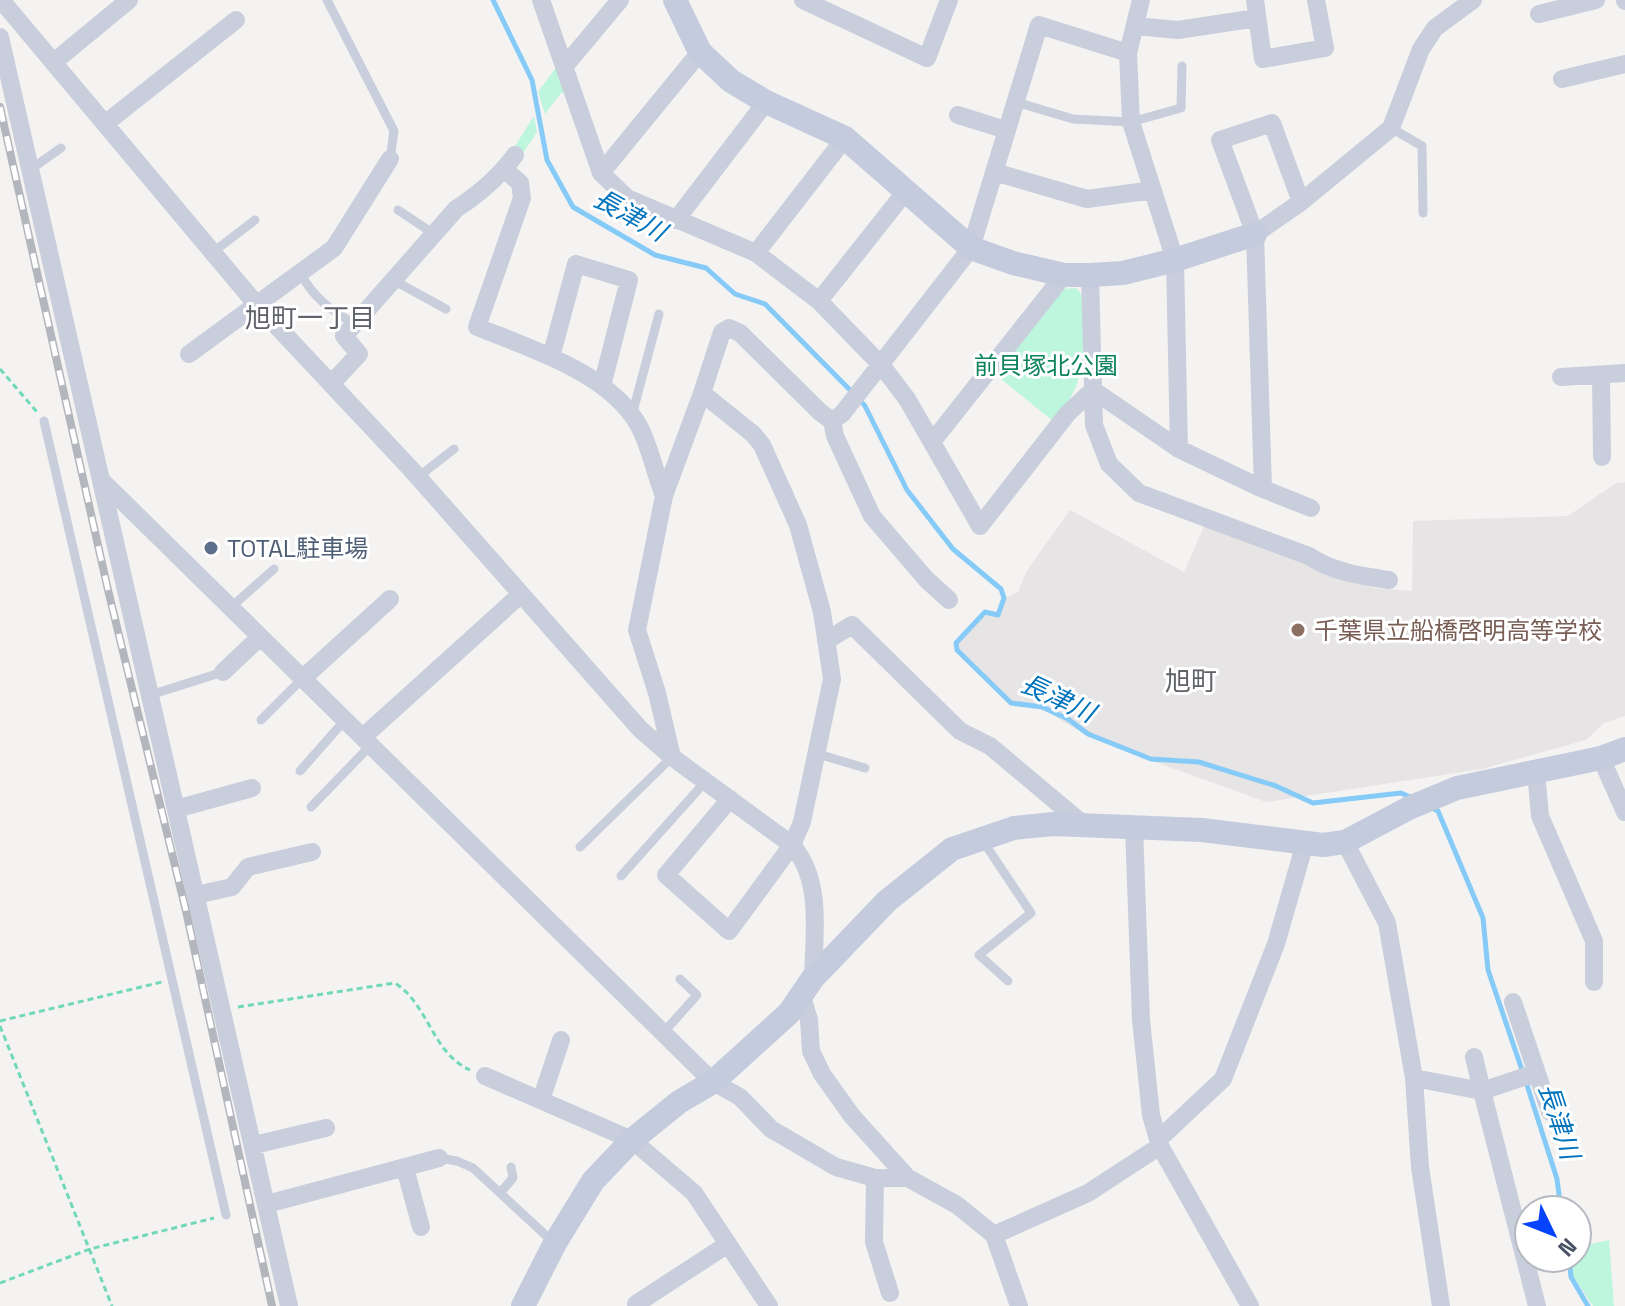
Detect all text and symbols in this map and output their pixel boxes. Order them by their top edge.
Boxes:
water label: 長津川 [588,181,675,250]
district label: 旭町一丁目 [245,301,375,335]
park label: 前貝塚北公園 [974,350,1118,381]
place label: TOTAL駐車場 [227,533,368,564]
marker: TOTAL駐車場 [202,539,220,557]
place label: 千葉県立船橋啓明高等学校 [1314,615,1602,646]
marker: 千葉県立船橋啓明高等学校 [1289,621,1307,639]
district label: 旭町 [1165,664,1217,698]
water label: 長津川 [1015,666,1103,731]
water label: 長津川 [1531,1079,1588,1166]
north arrow [1513,1194,1593,1274]
text: N [1552,1233,1583,1263]

